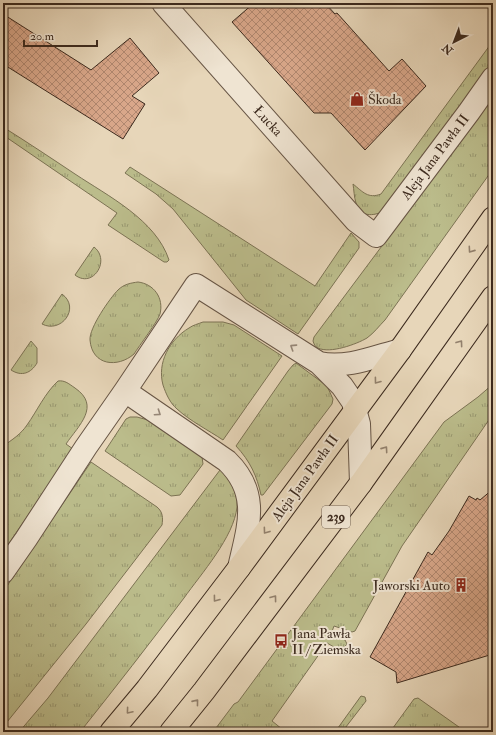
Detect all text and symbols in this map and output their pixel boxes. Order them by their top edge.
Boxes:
scale bar [24,22,97,48]
north arrow [434,22,474,62]
text: 20 m [30,29,55,44]
text: N [439,40,456,58]
place label: Škoda [368,90,402,108]
shop icon: Škoda [349,91,365,107]
street label: Łucka [250,102,286,140]
street label: Aleja Jana Pawła II [397,111,473,204]
one-way arrow [468,246,476,253]
one-way arrow [455,340,462,347]
one-way arrow [290,344,297,351]
one-way arrow [374,377,381,384]
one-way arrow [153,408,160,415]
street label: Aleja Jana Pawła II [267,431,342,525]
one-way arrow [380,446,387,453]
road number: 239 [322,506,350,528]
one-way arrow [263,527,271,534]
place label: Jaworski Auto [372,577,450,594]
building icon: Jaworski Auto [453,577,469,593]
one-way arrow [213,594,220,601]
one-way arrow [270,595,277,602]
place label: Jana Pawła II / Ziemska [291,625,361,658]
bus stop icon: Jana Pawła II / Ziemska [273,633,289,649]
one-way arrow [191,699,198,706]
one-way arrow [126,706,133,713]

